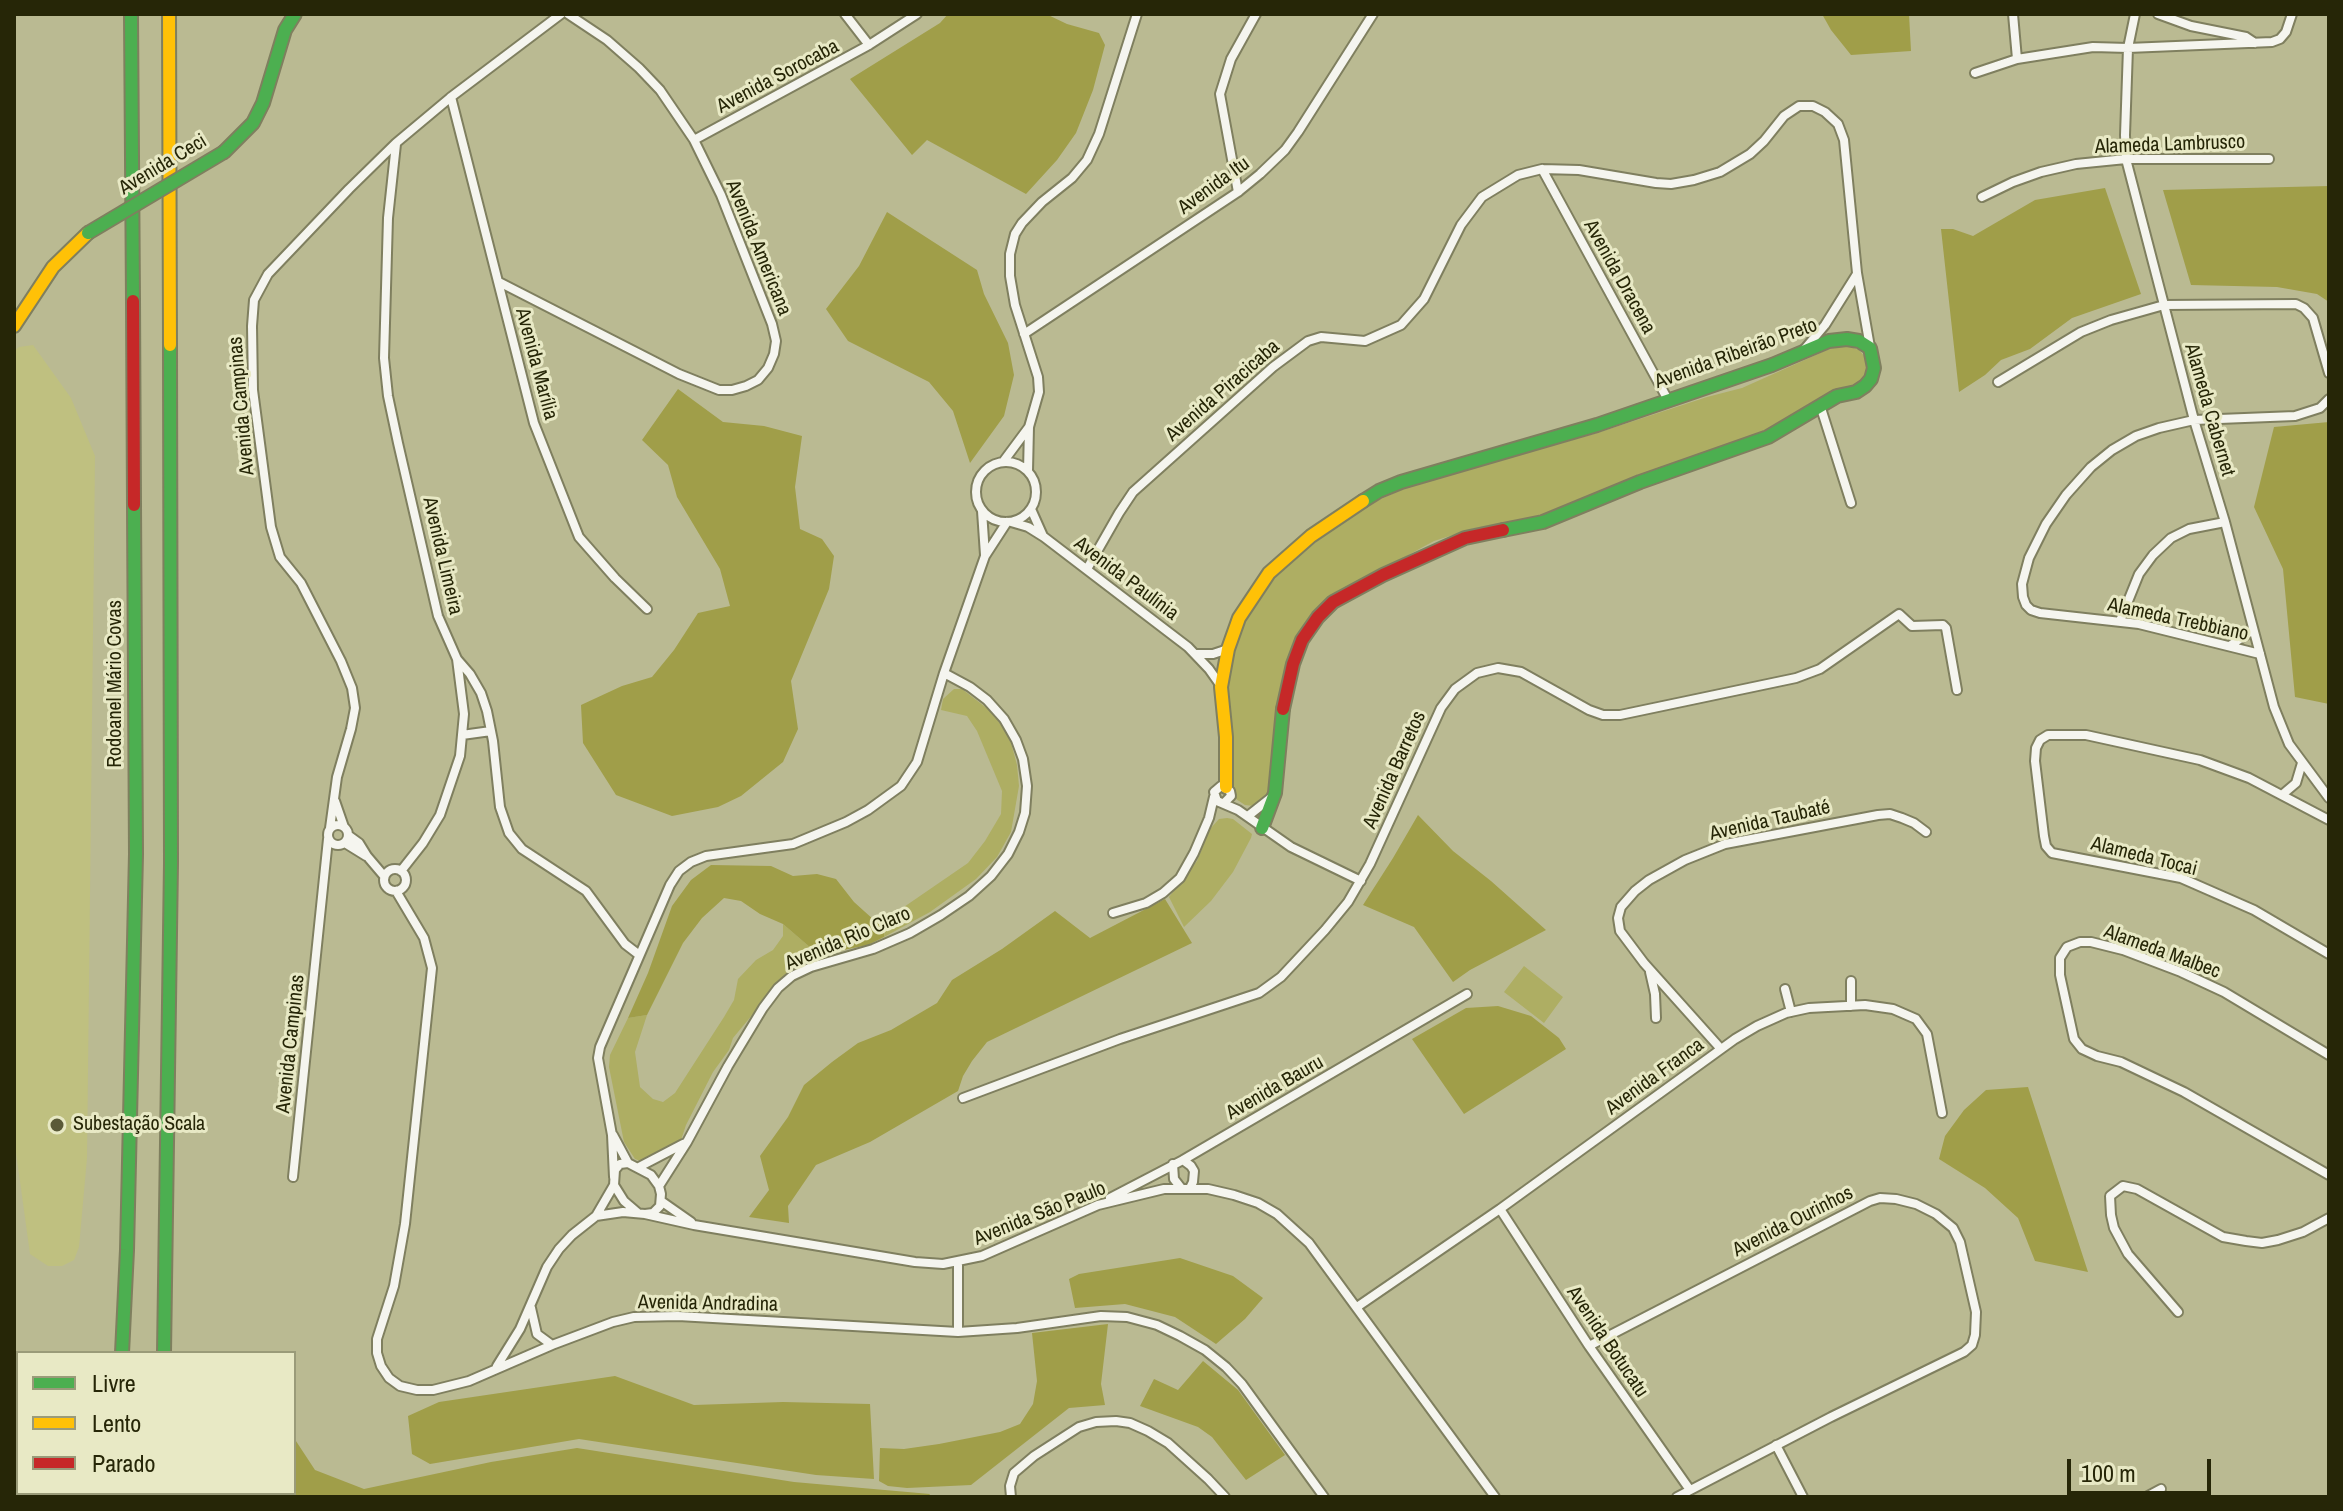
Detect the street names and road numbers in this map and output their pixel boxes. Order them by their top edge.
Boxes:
street label: Avenida Sorocaba [713,35,843,119]
street label: Avenida Ceci [115,129,211,201]
street label: Alameda Lambrusco [2094,130,2246,160]
street label: Avenida Itu [1173,152,1255,220]
street label: Avenida Americana [720,177,796,319]
street label: Avenida Dracena [1578,216,1660,338]
street label: Avenida Marília [510,306,562,422]
street label: Avenida Ribeirão Preto [1651,313,1821,395]
street label: Avenida Piracicaba [1161,335,1285,447]
street label: Avenida Campinas [224,336,260,476]
street label: Alameda Cabernet [2179,341,2239,479]
street label: Avenida Limeira [417,495,467,617]
street label: Avenida Paulínia [1069,532,1183,626]
street label: Alameda Trebbiano [2105,593,2251,647]
street label: Rodoanel Mário Covas [104,600,128,768]
street label: Avenida Barretos [1358,707,1432,833]
street label: Avenida Taubaté [1707,795,1833,847]
street label: Alameda Tocai [2088,832,2200,882]
street label: Avenida Rio Claro [782,902,914,976]
street label: Alameda Malbec [2101,920,2223,984]
street label: Avenida Campinas [272,974,310,1114]
street label: Avenida Franca [1601,1033,1709,1121]
street label: Avenida Bauru [1222,1051,1328,1125]
street label: Avenida São Paulo [971,1177,1109,1251]
street label: Avenida Ourinhos [1729,1181,1857,1263]
street label: Avenida Botucatu [1561,1282,1653,1402]
street label: Avenida Andradina [638,1291,778,1317]

